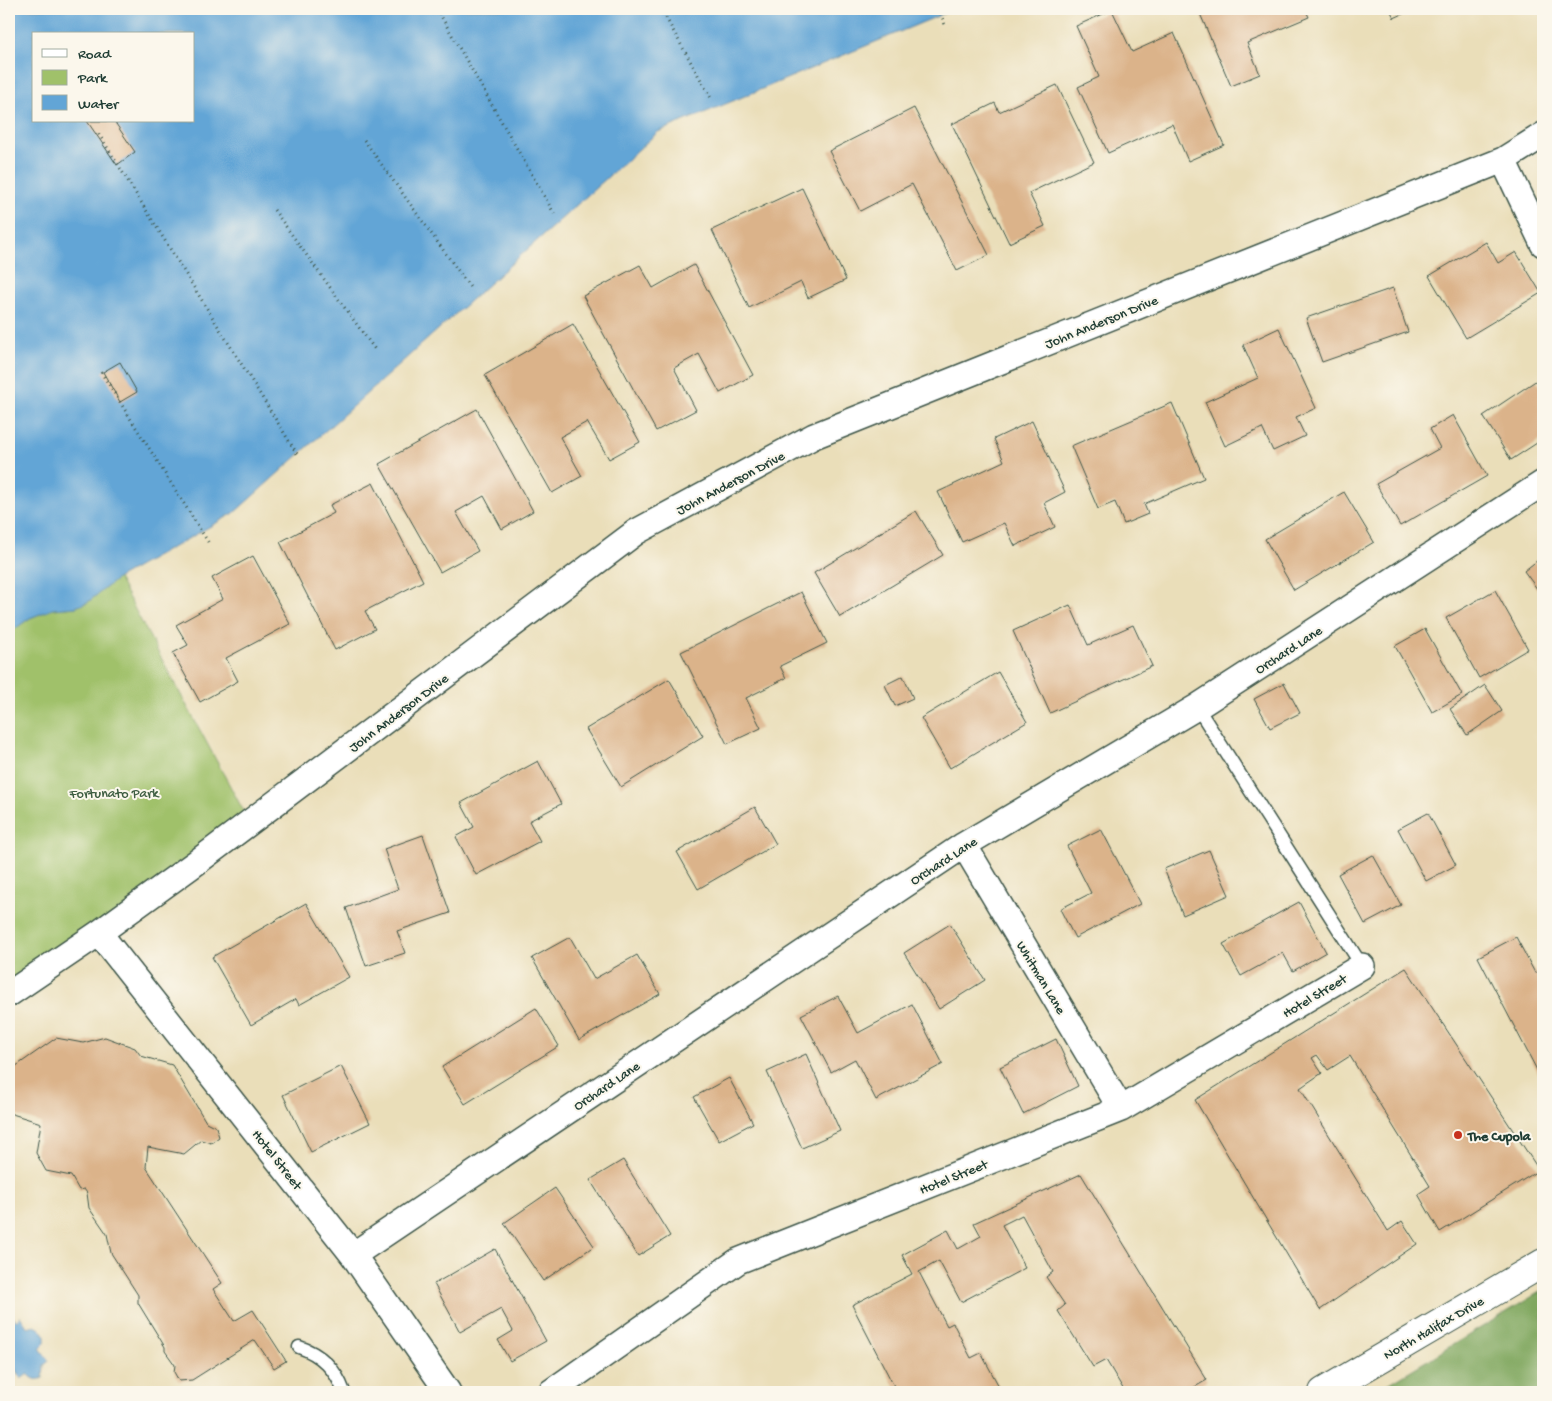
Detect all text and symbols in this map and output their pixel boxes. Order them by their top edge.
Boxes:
legend [32,32,195,122]
text: Road [78,46,112,64]
text: Park [77,70,108,88]
text: Water [78,96,120,114]
street label: John Anderson Drive [1043,293,1162,354]
street label: John Anderson Drive [674,448,789,520]
street label: Orchard Lane [1253,623,1327,679]
street label: John Anderson Drive [346,671,453,757]
park label: Fortunato Park [68,786,160,803]
street label: Orchard Lane [908,834,982,890]
street label: Whitman Lane [1011,938,1069,1019]
street label: Hotel Street [1280,971,1352,1023]
street label: Orchard Lane [571,1058,645,1116]
street label: Hotel Street [247,1127,306,1195]
marker: The Cupola [1452,1129,1464,1141]
place label: The Cupola [1467,1129,1532,1146]
street label: Hotel Street [917,1156,992,1200]
street label: North Halifax Drive [1381,1293,1488,1365]

